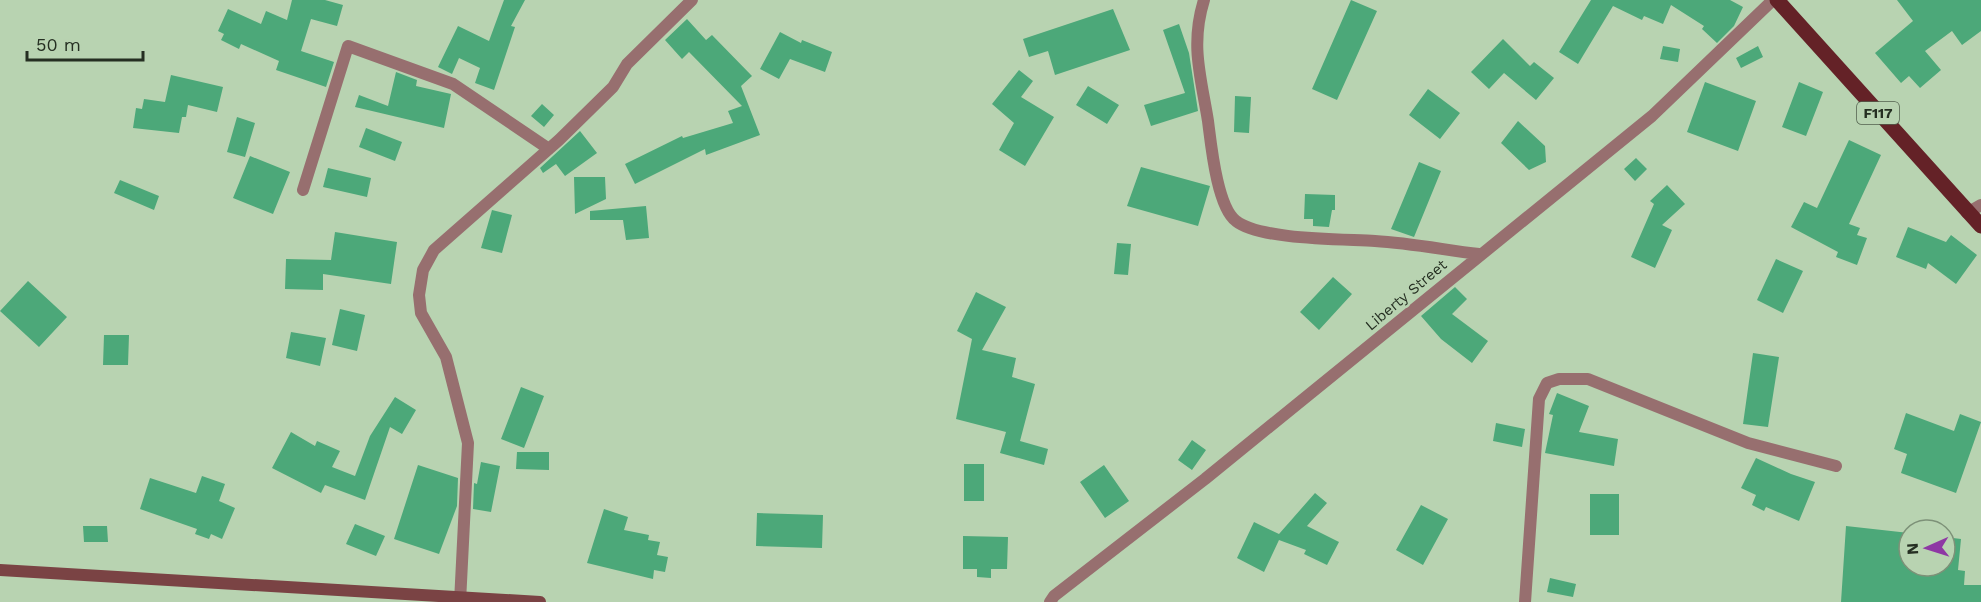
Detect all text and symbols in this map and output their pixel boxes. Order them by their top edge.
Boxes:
scale bar [27,24,142,62]
text: 50 m [36,34,81,55]
road number: F117 [1857,102,1899,124]
street label: Liberty Street [1362,255,1451,334]
north arrow [1897,518,1957,578]
text: N [1903,542,1922,555]

